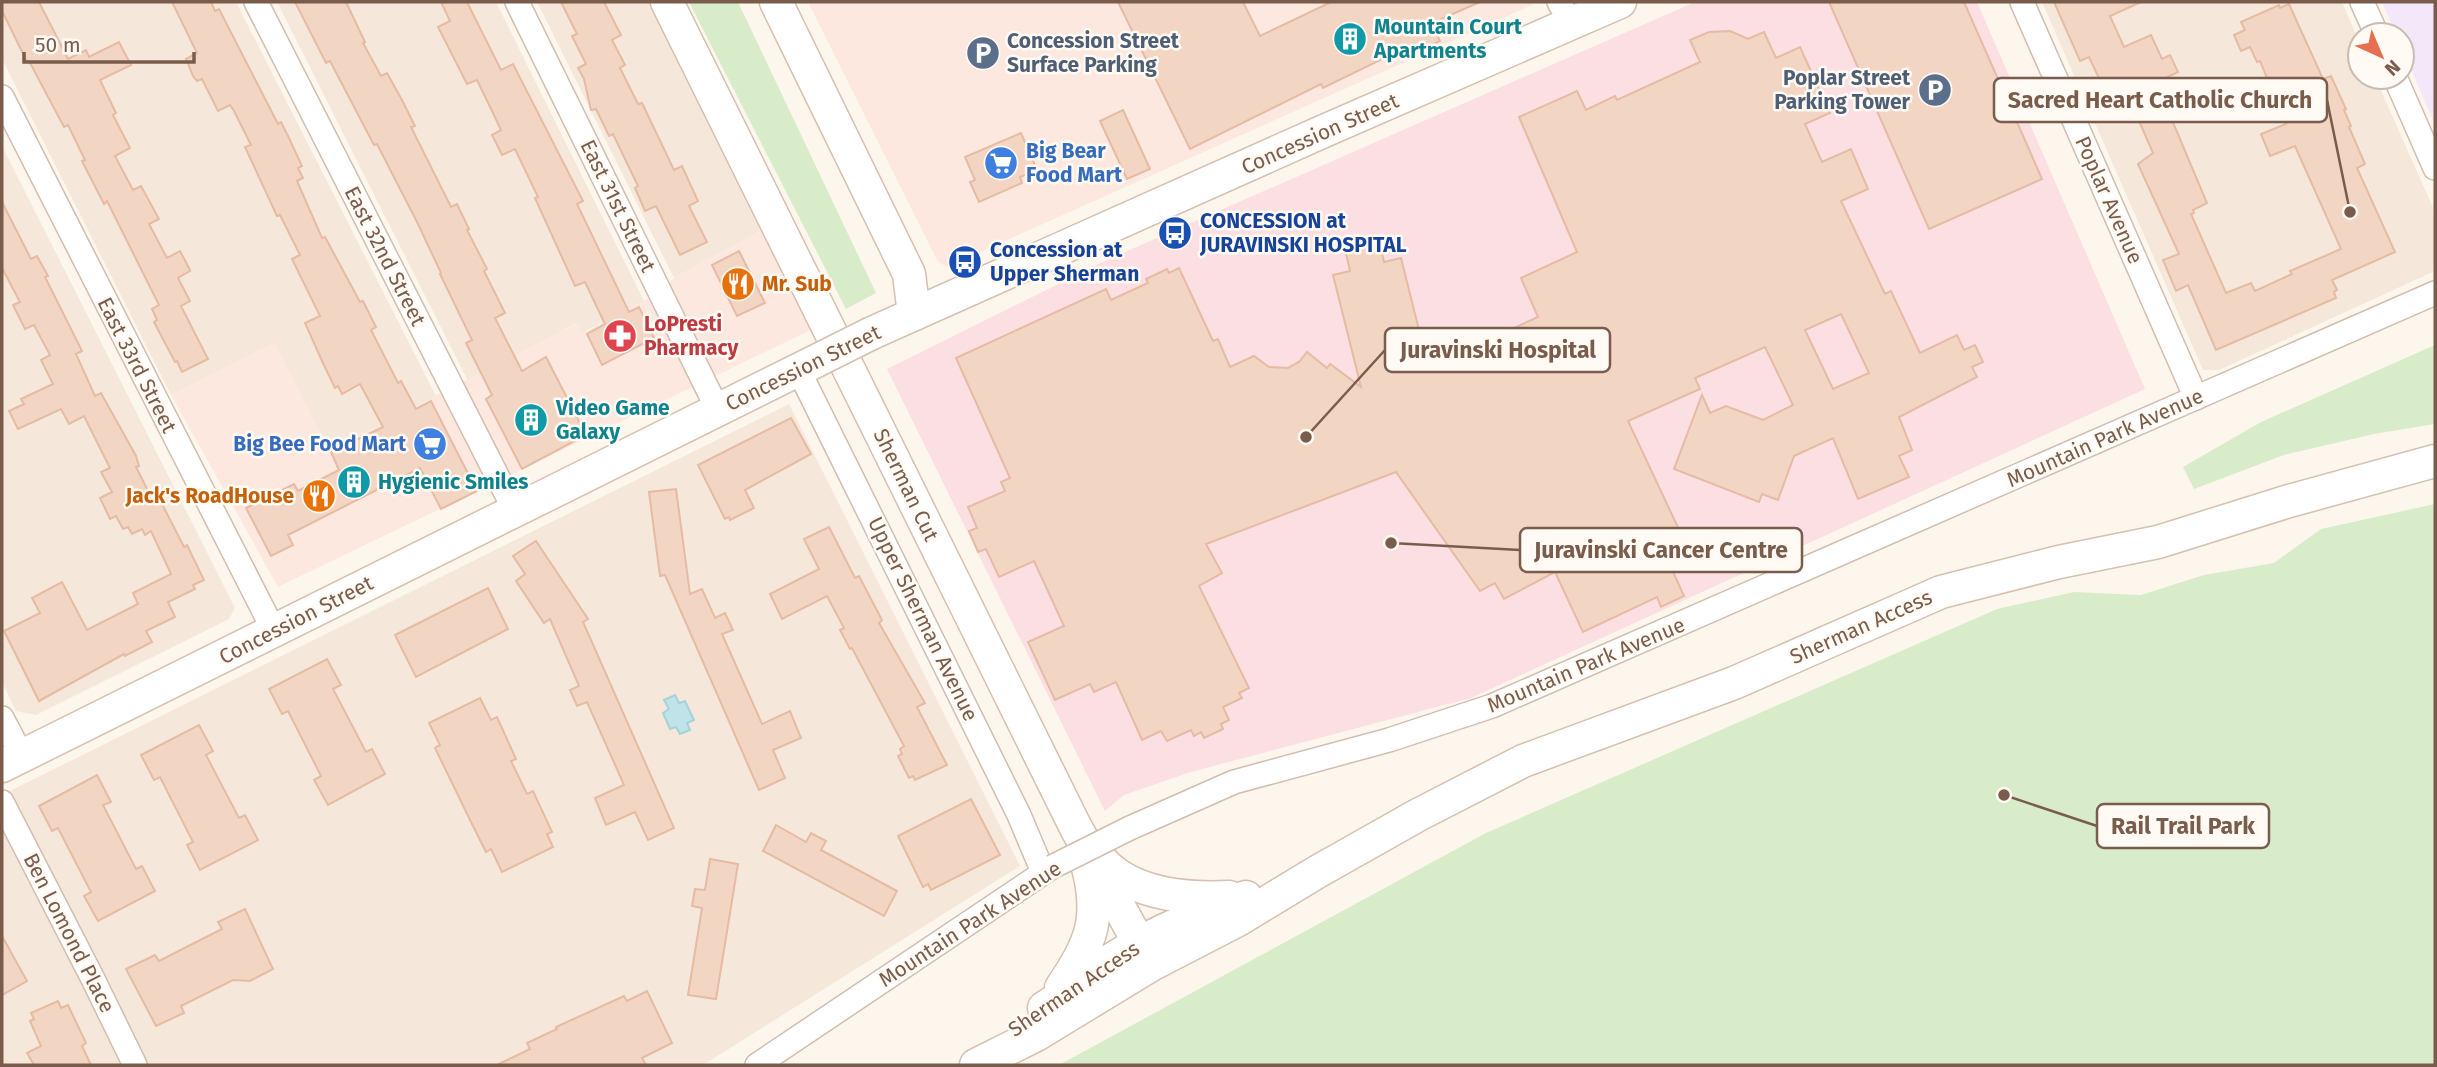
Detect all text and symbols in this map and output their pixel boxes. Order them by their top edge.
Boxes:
place label: Mountain Court Apartments [1373,14,1523,64]
building icon: Mountain Court Apartments [1331,20,1369,58]
scale bar [24,21,194,65]
north arrow [2346,21,2416,91]
place label: Concession Street Surface Parking [1007,28,1180,78]
text: 50 m [35,32,81,58]
parking icon: Concession Street Surface Parking [964,34,1002,72]
text: N [2380,55,2405,81]
place label: Poplar Street Parking Tower [1774,65,1911,115]
parking icon: Poplar Street Parking Tower [1916,71,1954,109]
callout: Sacred Heart Catholic Church [1994,78,2327,122]
text: Sacred Heart Catholic Church [2008,86,2312,114]
street label: Concession Street [1237,88,1403,180]
street label: Poplar Avenue [2069,132,2149,268]
street label: East 31st Street [575,136,661,277]
place label: Big Bear Food Mart [1026,138,1123,188]
supermarket icon: Big Bear Food Mart [982,144,1020,182]
street label: East 32nd Street [339,182,432,331]
place label: CONCESSION at JURAVINSKI HOSPITAL [1199,208,1407,258]
bus stop icon: CONCESSION at JURAVINSKI HOSPITAL [1156,214,1194,252]
place label: Concession at Upper Sherman [990,237,1139,287]
bus stop icon: Concession at Upper Sherman [946,243,984,281]
restaurant icon: Mr. Sub [719,265,757,303]
place label: Mr. Sub [762,271,832,297]
street label: East 33rd Street [92,293,183,438]
place label: LoPresti Pharmacy [644,311,739,361]
pharmacy icon: LoPresti Pharmacy [601,317,639,355]
street label: Concession Street [721,319,885,417]
callout: Juravinski Hospital [1385,328,1610,372]
text: Juravinski Hospital [1399,336,1596,364]
street label: Mountain Park Avenue [2003,383,2207,493]
place label: Video Game Galaxy [555,395,670,445]
building icon: Video Game Galaxy [512,401,550,439]
supermarket icon: Big Bee Food Mart [411,425,449,463]
street label: Sherman Cut [868,425,945,546]
place label: Big Bee Food Mart [233,431,407,457]
building icon: Hygienic Smiles [335,463,373,501]
place label: Hygienic Smiles [378,469,529,495]
restaurant icon: Jack's RoadHouse [300,477,338,515]
place label: Jack's RoadHouse [124,483,294,509]
street label: Upper Sherman Avenue [862,513,984,725]
callout: Juravinski Cancer Centre [1520,528,1802,572]
text: Juravinski Cancer Centre [1533,536,1788,564]
street label: Concession Street [215,570,378,670]
street label: Sherman Access [1786,584,1936,670]
street label: Mountain Park Avenue [1483,612,1689,718]
callout: Rail Trail Park [2097,804,2269,848]
text: Rail Trail Park [2111,812,2255,840]
street label: Ben Lomond Place [18,849,120,1017]
street label: Mountain Park Avenue [874,855,1066,993]
street label: Sherman Access [1003,935,1145,1042]

